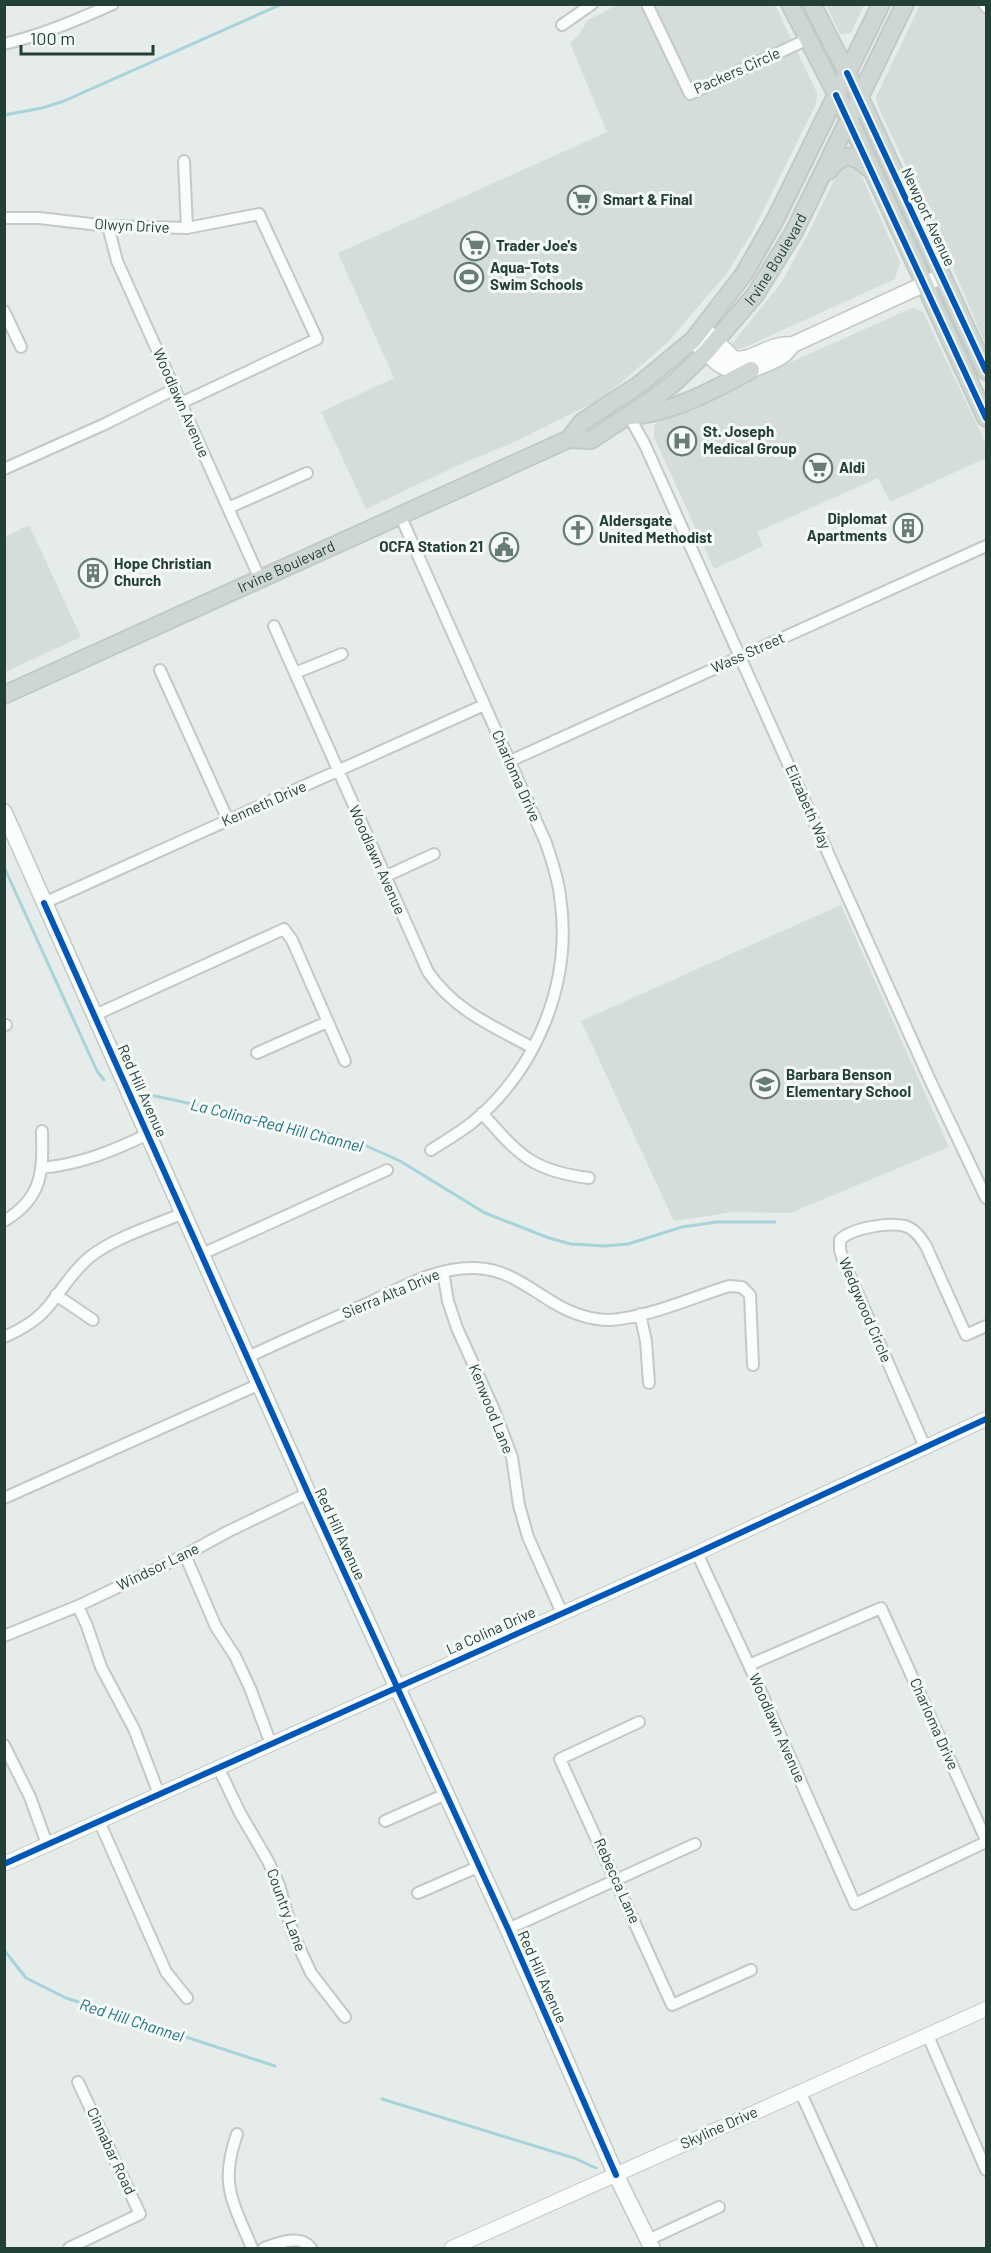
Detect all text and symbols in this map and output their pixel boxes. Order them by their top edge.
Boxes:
scale bar [21,18,153,56]
text: 100 m [30,27,75,49]
street label: Packers Circle [691,43,783,97]
street label: Newport Avenue [898,164,960,269]
supermarket icon: Smart & Final [566,184,598,216]
place label: Smart & Final [603,190,693,208]
street label: Irvine Boulevard [740,210,810,309]
street label: Olwyn Drive [94,214,170,236]
supermarket icon: Trader Joe's [459,230,491,262]
place label: Trader Joe's [496,236,578,254]
place label: Aqua-Tots Swim Schools [490,258,584,293]
sports icon: Aqua-Tots Swim Schools [453,261,485,293]
street label: Woodlawn Avenue [150,345,214,460]
place label: St. Joseph Medical Group [703,422,797,457]
hospital icon: St. Joseph Medical Group [666,425,698,457]
supermarket icon: Aldi [802,452,834,484]
place label: Aldi [839,458,865,476]
place label: Diplomat Apartments [807,509,887,544]
place label: Aldersgate United Methodist [599,511,713,546]
building icon: Diplomat Apartments [892,512,924,544]
church icon: Aldersgate United Methodist [562,514,594,546]
public building icon: OCFA Station 21 [488,531,520,563]
street label: Irvine Boulevard [234,536,337,596]
place label: OCFA Station 21 [379,537,483,555]
place label: Hope Christian Church [114,554,212,589]
building icon: Hope Christian Church [77,557,109,589]
street label: Wass Street [708,628,787,676]
street label: Charloma Drive [489,727,545,824]
street label: Elizabeth Way [782,762,836,852]
street label: Kenneth Drive [218,776,309,830]
street label: Woodlawn Avenue [346,802,410,917]
street label: Red Hill Avenue [114,1041,171,1140]
place label: Barbara Benson Elementary School [786,1065,911,1100]
school or university icon: Barbara Benson Elementary School [749,1068,781,1100]
water label: La Colina-Red Hill Channel [189,1094,366,1155]
street label: Wedgwood Circle [836,1254,896,1365]
street label: Sierra Alta Drive [339,1264,442,1322]
street label: Kenwood Lane [466,1361,518,1456]
street label: Red Hill Avenue [312,1485,370,1582]
street label: Windsor Lane [114,1538,202,1594]
street label: La Colina Drive [443,1602,538,1658]
street label: Woodlawn Avenue [746,1670,810,1785]
street label: Charloma Drive [907,1675,963,1772]
street label: Rebecca Lane [591,1835,645,1926]
street label: Country Lane [264,1866,310,1954]
street label: Red Hill Avenue [514,1927,571,2026]
water label: Red Hill Channel [78,1994,187,2045]
street label: Skyline Drive [677,2102,760,2152]
street label: Cinnabar Road [84,2104,140,2197]

